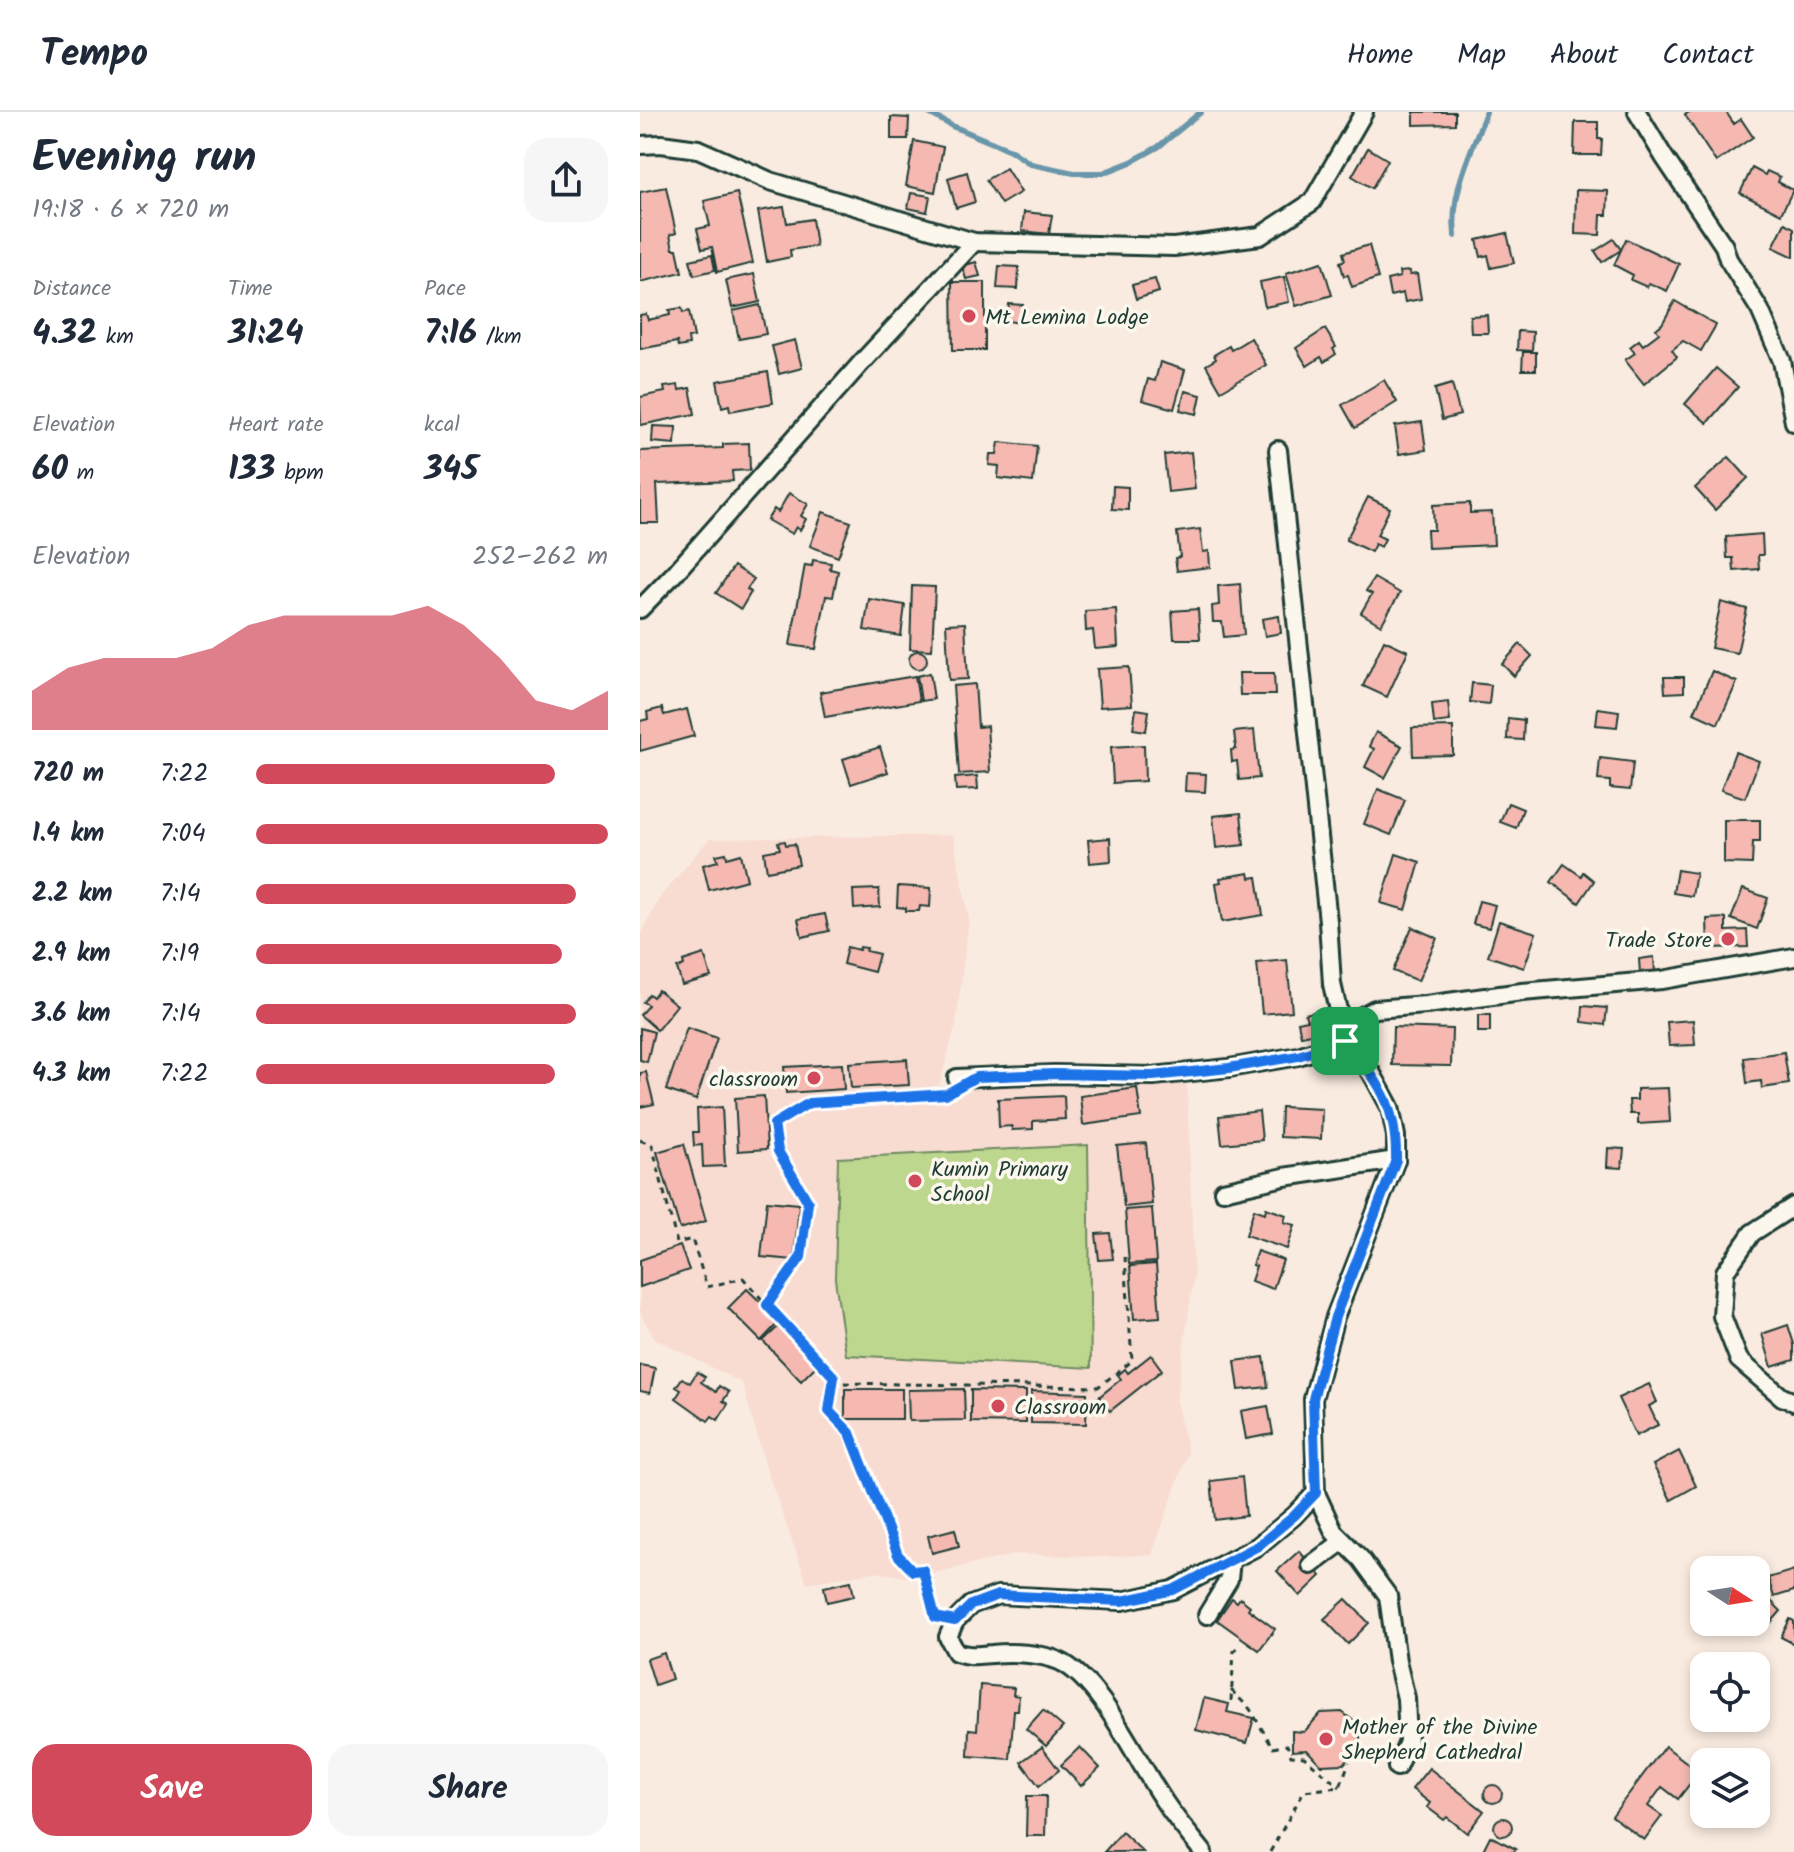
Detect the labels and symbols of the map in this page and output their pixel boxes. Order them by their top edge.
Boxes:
place label: Mt Lemina Lodge [985,301,1149,336]
marker: Mt Lemina Lodge [960,307,978,325]
place label: Trade Store [1606,924,1712,959]
marker: Trade Store [1719,930,1737,948]
pin [1311,1007,1379,1075]
place label: classroom [709,1063,798,1098]
marker: classroom [805,1069,823,1087]
place label: Kumin Primary School [931,1153,1068,1213]
marker: Kumin Primary School [906,1172,924,1190]
place label: Classroom [1014,1391,1106,1426]
marker: Classroom [989,1397,1007,1415]
north arrow [1690,1556,1770,1636]
place label: Mother of the Divine Shepherd Cathedral [1342,1711,1537,1771]
marker: Mother of the Divine Shepherd Cathedral [1317,1730,1335,1748]

